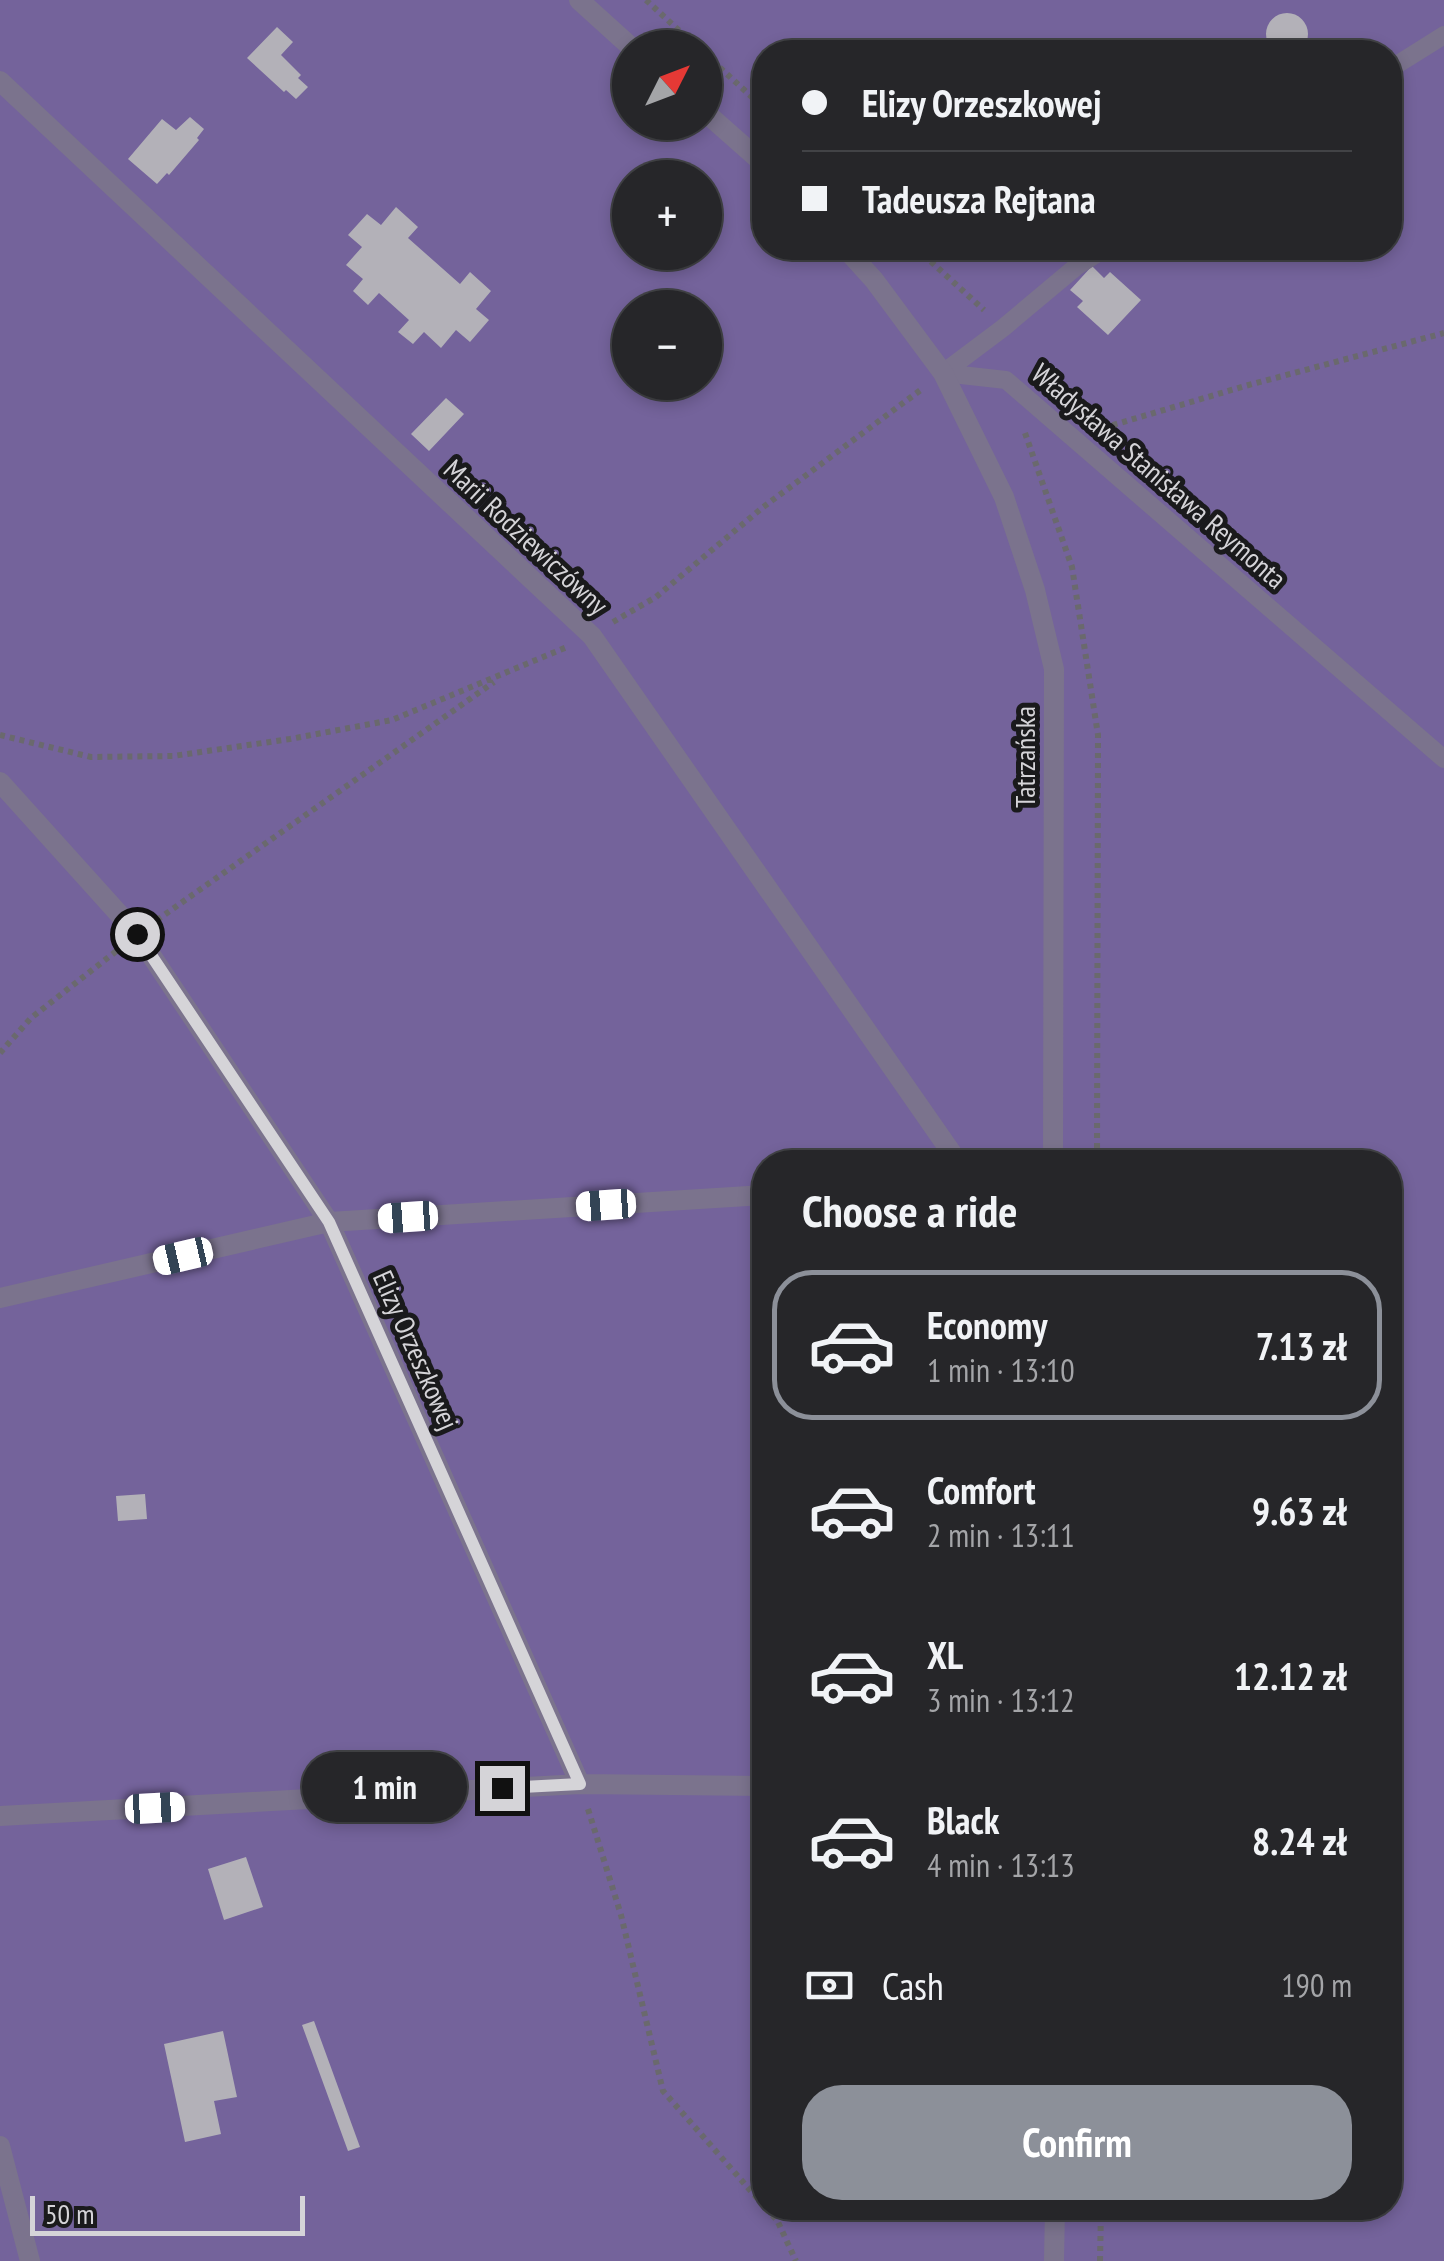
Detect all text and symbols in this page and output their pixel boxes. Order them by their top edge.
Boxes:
north arrow [612,30,722,140]
map controls [612,30,722,400]
text: Elizy Orzeszkowej [862,78,1102,127]
button: + [612,160,722,270]
text: Tadeusza Rejtana [862,174,1096,223]
button: − [612,290,722,400]
street label: Władysława Stanisława Reymonta [1024,355,1294,596]
street label: Marii Rodziewiczówny [436,451,617,623]
street label: Tatrzańska [1006,706,1043,808]
route start [115,912,160,957]
text: Choose a ride [802,1181,1017,1239]
car [575,1188,637,1222]
car [377,1200,439,1234]
car [150,1235,216,1277]
street label: Elizy Orzeszkowej [365,1264,468,1435]
icon: car [807,1300,897,1390]
text: Economy [927,1300,1047,1349]
text: 7.13 zł [1256,1321,1347,1370]
text: 1 min · 13:10 [927,1349,1075,1391]
icon: car [807,1465,897,1555]
text: Comfort [927,1465,1036,1514]
text: 9.63 zł [1252,1486,1347,1535]
text: 2 min · 13:11 [927,1514,1075,1556]
icon: car [807,1630,897,1720]
text: XL [927,1630,963,1679]
text: 12.12 zł [1234,1651,1347,1700]
text: 3 min · 13:12 [927,1679,1075,1721]
callout: 1 min [302,1753,467,1823]
text: 1 min [352,1766,417,1808]
route end [480,1766,525,1811]
car [124,1791,186,1825]
icon: car [807,1795,897,1885]
text: Black [927,1795,1000,1844]
text: 8.24 zł [1252,1816,1347,1865]
text: 4 min · 13:13 [927,1844,1075,1886]
icon: cash [802,1958,857,2013]
text: Cash [882,1961,944,2010]
text: 190 m [1281,1964,1352,2006]
button: Confirm [802,2085,1352,2200]
scale bar [30,2191,305,2236]
text: 50 m [45,2195,94,2232]

